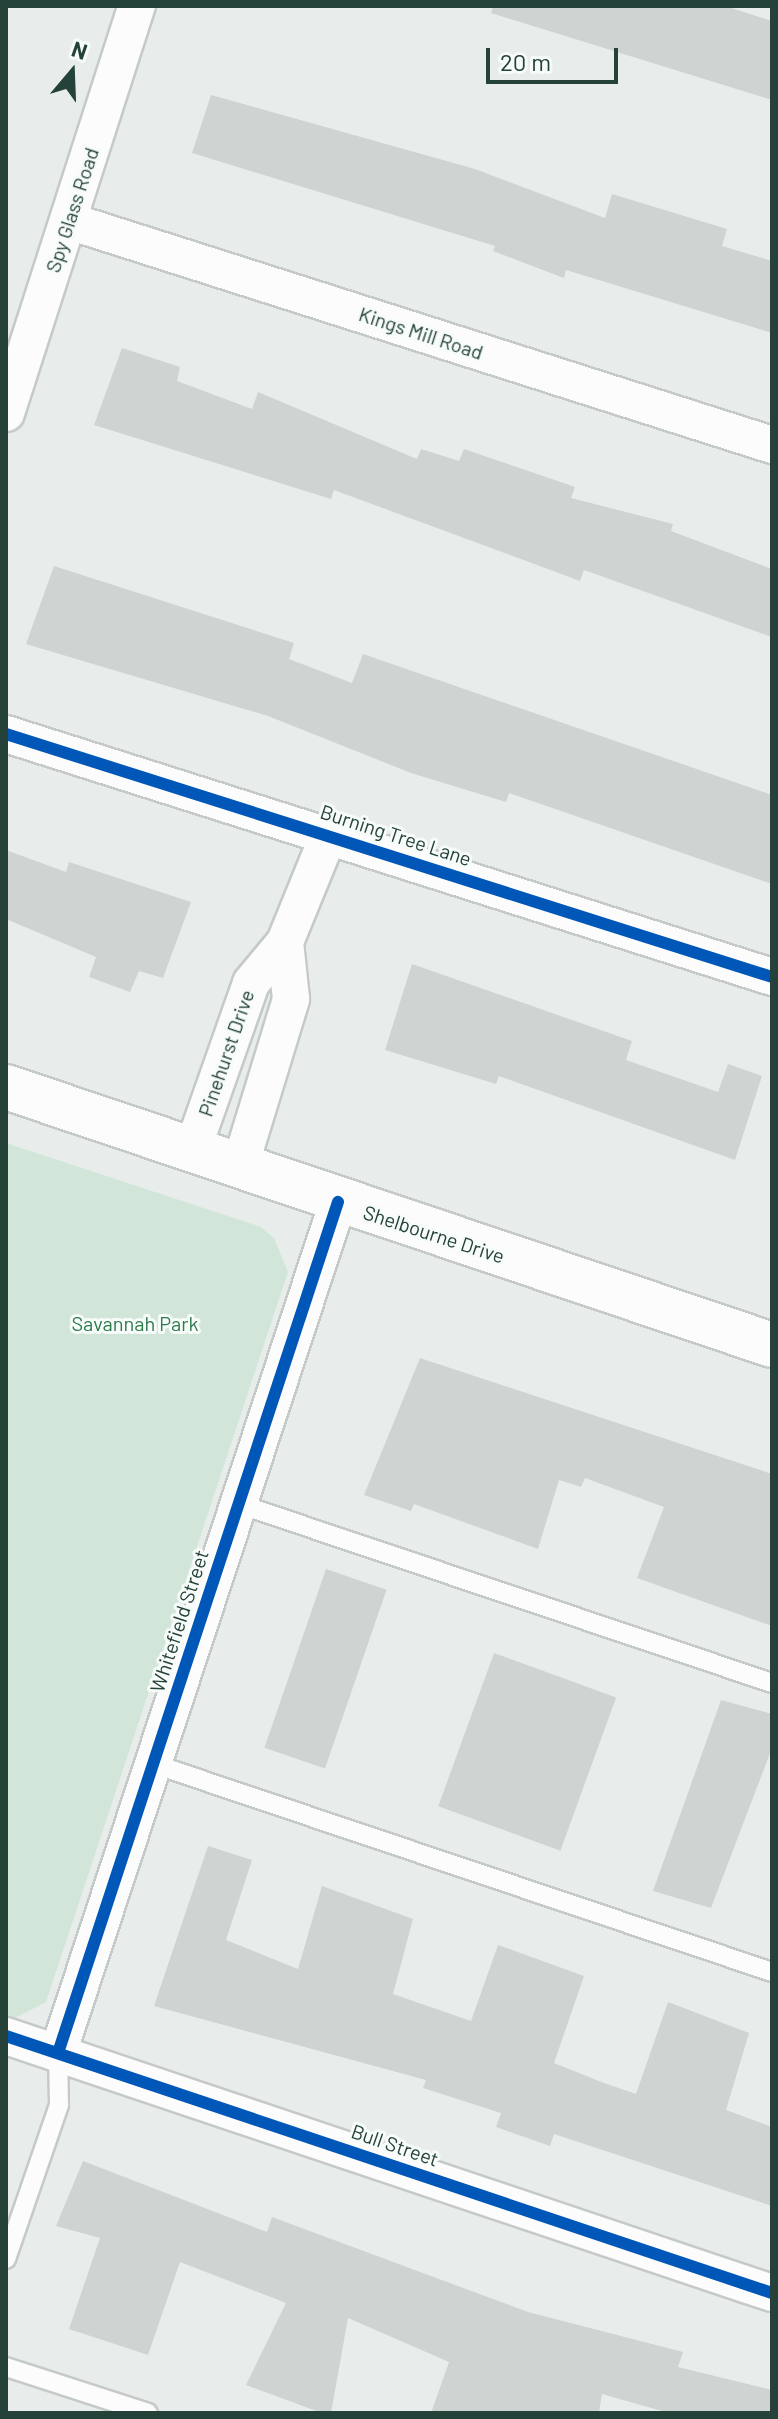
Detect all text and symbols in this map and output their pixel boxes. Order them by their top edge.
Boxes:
north arrow [32,32,112,112]
scale bar [490,32,622,82]
text: N [69,35,91,64]
text: 20 m [500,47,551,76]
street label: Spy Glass Road [41,144,103,276]
street label: Kings Mill Road [356,302,486,364]
street label: Burning Tree Lane [317,799,475,871]
street label: Pinehurst Drive [193,986,259,1120]
street label: Shelbourne Drive [360,1200,508,1268]
park label: Savannah Park [71,1311,199,1335]
street label: Whitefield Street [145,1547,213,1695]
street label: Bull Street [348,2119,442,2171]

